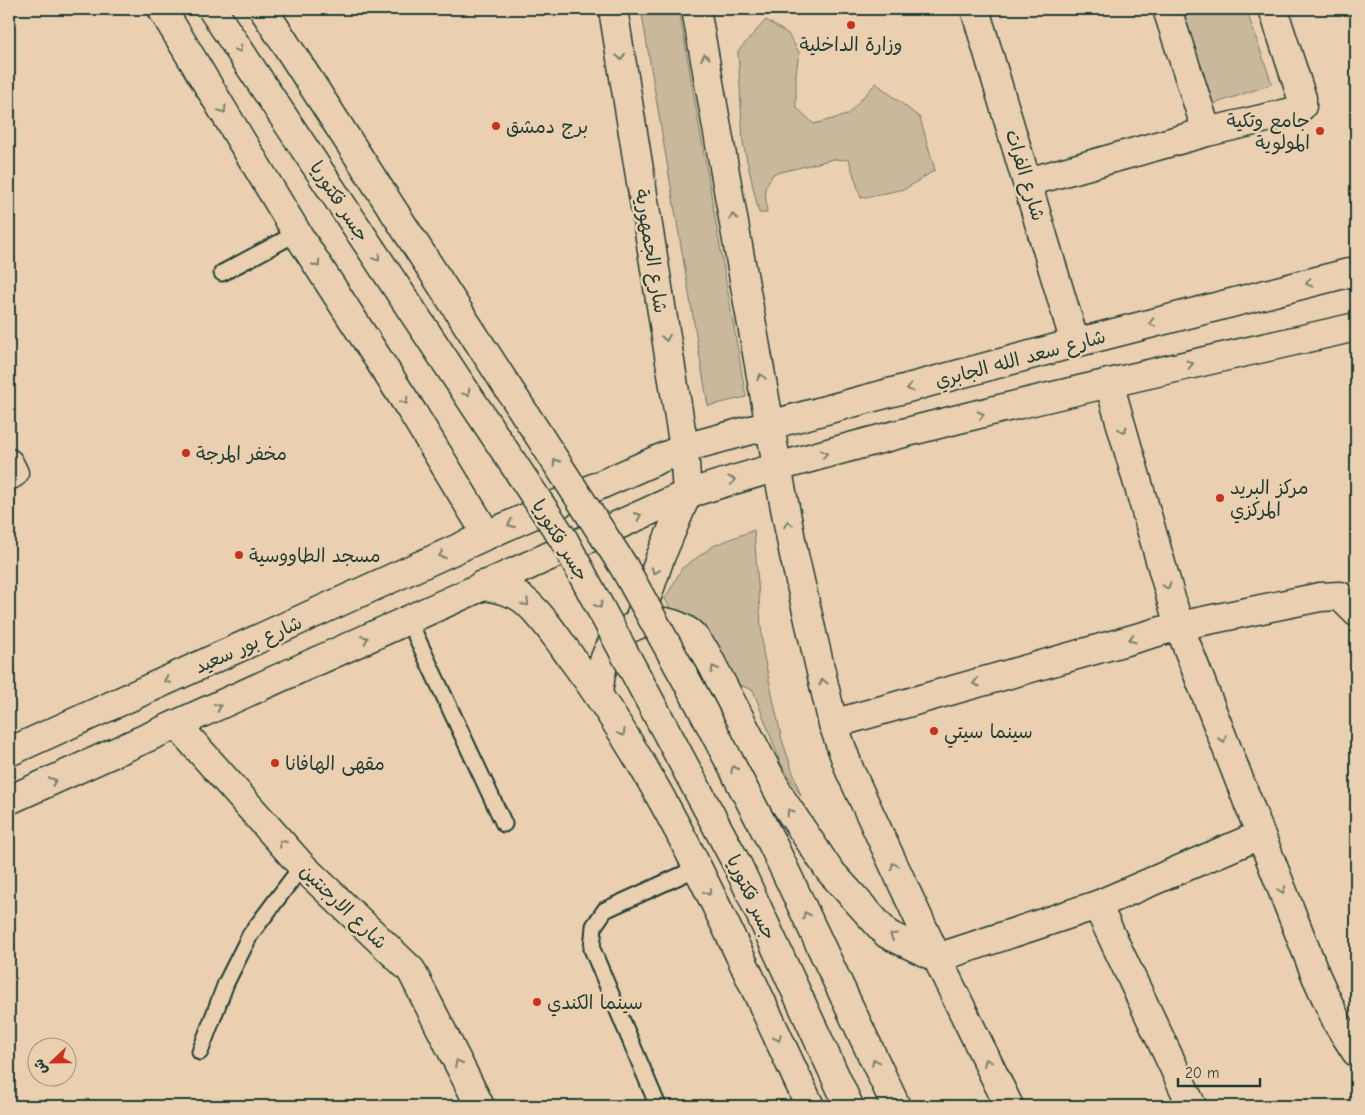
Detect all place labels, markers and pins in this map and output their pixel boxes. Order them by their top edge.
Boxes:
marker: وزارة الداخلية [845,19,857,31]
place label: وزارة الداخلية [800,34,902,56]
place label: جامع وتكية المولوية [1227,110,1310,155]
place label: برج دمشق [506,116,588,139]
marker: برج دمشق [490,120,502,132]
marker: جامع وتكية المولوية [1314,125,1326,137]
place label: مخفر المرجة [196,443,287,465]
marker: مخفر المرجة [180,447,192,459]
place label: مركز البريد المركزي [1230,477,1309,524]
marker: مركز البريد المركزي [1214,492,1226,504]
place label: مسجد الطاووسية [249,545,381,567]
marker: مسجد الطاووسية [233,549,245,561]
place label: سينما سيتي [944,721,1033,748]
marker: سينما سيتي [928,725,940,737]
place label: مقهى الهافانا [285,753,385,776]
marker: مقهى الهافانا [269,757,281,769]
place label: سينما الكندي [547,992,643,1017]
marker: سينما الكندي [531,996,543,1008]

